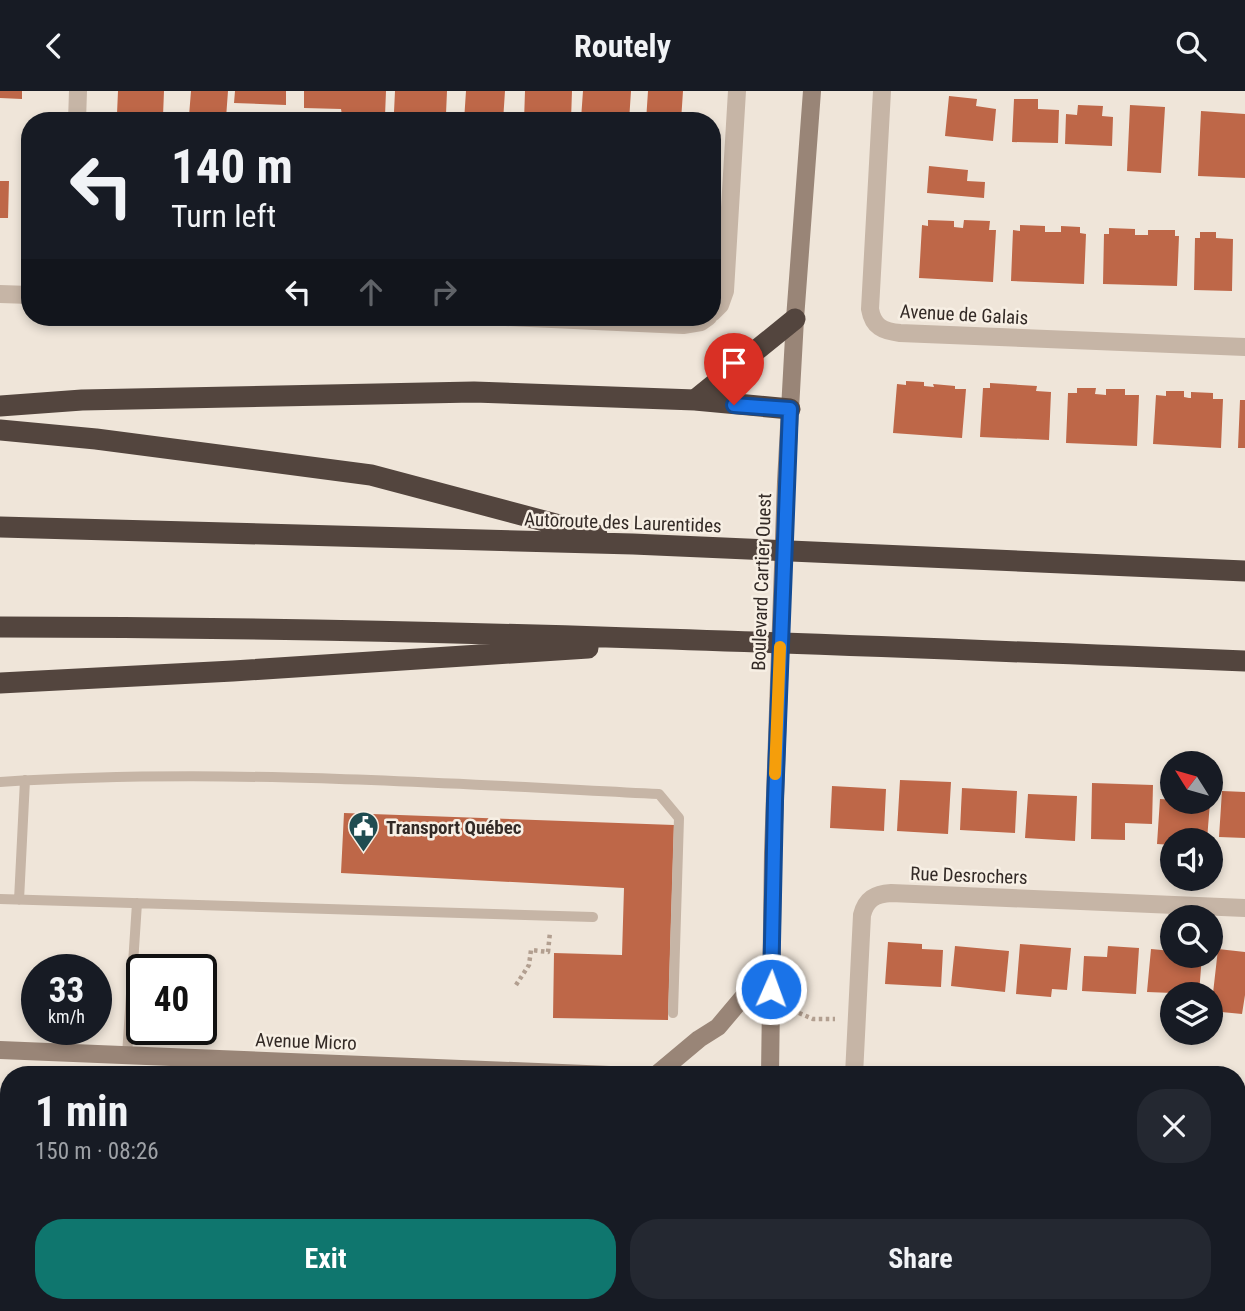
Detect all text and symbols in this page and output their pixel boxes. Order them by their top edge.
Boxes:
icon: back [35,27,73,65]
text: Routely [574,27,671,65]
icon: search [1172,27,1210,65]
text: 140 m [171,138,293,195]
icon: left [56,140,147,231]
text: Turn left [171,197,276,235]
icon: left [279,273,317,311]
icon: ahead [352,273,390,311]
icon: right [425,273,463,311]
street label: Avenue de Galais [899,300,1029,329]
pin [704,333,764,405]
icon: arrive [715,344,753,382]
street label: Boulevard Cartier Ouest [747,493,776,671]
street label: Autoroute des Laurentides [524,508,722,537]
north arrow [1160,751,1223,814]
map controls [1160,751,1223,1045]
public building icon: Transport Québec [346,810,380,854]
place label: Transport Québec [386,816,522,839]
button: sound [1160,828,1223,891]
street label: Rue Desrochers [910,862,1028,889]
button: search [1160,905,1223,968]
position arrow [734,952,808,1026]
speed limit sign: 40 [126,954,217,1045]
text: 33 [49,970,84,1011]
button: layers [1160,982,1223,1045]
text: km/h [48,1006,85,1027]
street label: Avenue Micro [255,1028,357,1055]
text: 1 min [35,1087,128,1136]
button: close [1137,1089,1211,1163]
text: 150 m · 08:26 [35,1138,159,1165]
button: Exit [35,1219,616,1299]
button: Share [630,1219,1211,1299]

